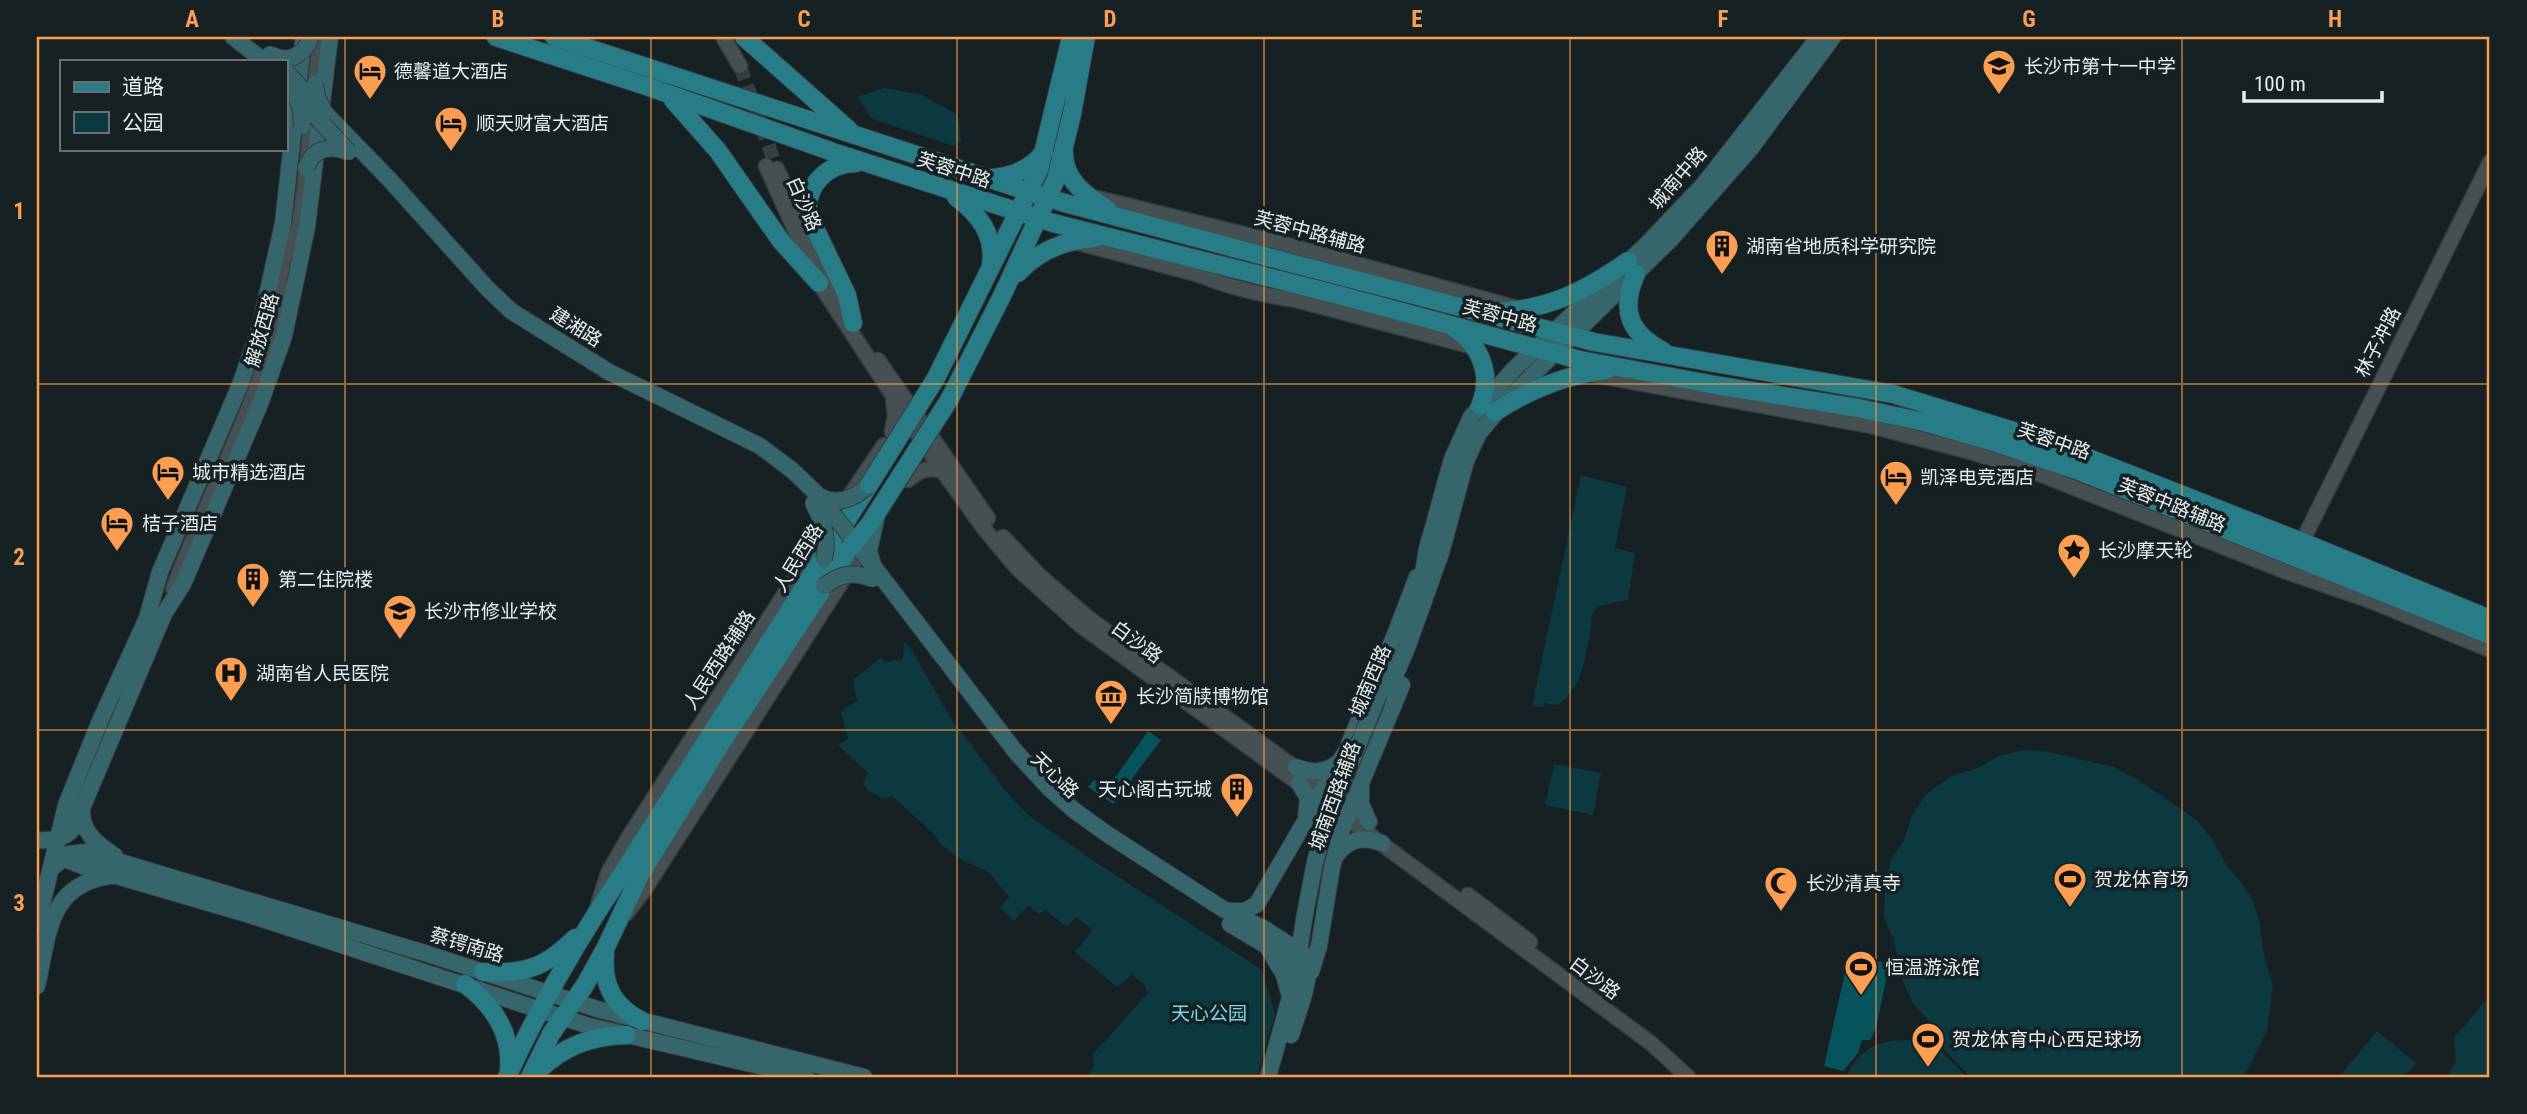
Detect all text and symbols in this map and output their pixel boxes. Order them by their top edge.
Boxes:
text: A [185,6,199,33]
text: B [492,6,504,33]
text: C [797,6,811,33]
text: D [1104,6,1117,33]
text: E [1411,6,1423,33]
text: F [1718,6,1729,33]
text: G [2022,6,2036,33]
text: H [2328,6,2342,33]
school or university icon: 长沙市第十一中学 [1980,47,2018,96]
hotel icon: 德馨道大酒店 [351,52,389,101]
place label: 长沙市第十一中学 [2024,55,2176,78]
legend [60,60,287,150]
place label: 德馨道大酒店 [394,60,508,83]
scale bar [2244,60,2382,104]
text: 100 m [2254,72,2306,96]
text: 道路 [122,75,164,99]
hotel icon: 顺天财富大酒店 [432,104,470,153]
text: 公园 [122,111,164,135]
place label: 顺天财富大酒店 [476,112,609,135]
street label: 城南中路 [1644,142,1712,214]
street label: 芙蓉中路 [914,147,994,193]
street label: 白沙路 [782,173,826,235]
text: 1 [13,198,25,225]
street label: 芙蓉中路辅路 [1252,206,1368,258]
building icon: 湖南省地质科学研究院 [1703,227,1741,276]
place label: 湖南省地质科学研究院 [1746,235,1936,258]
street label: 解放西路 [240,290,284,370]
street label: 芙蓉中路 [1460,295,1540,337]
street label: 建湘路 [546,302,606,352]
street label: 林子冲路 [2350,303,2406,381]
street label: 芙蓉中路 [2014,418,2094,464]
hotel icon: 城市精选酒店 [149,453,187,502]
hotel icon: 凯泽电竞酒店 [1877,458,1915,507]
place label: 城市精选酒店 [192,461,306,484]
place label: 凯泽电竞酒店 [1920,466,2034,489]
street label: 芙蓉中路辅路 [2115,473,2229,537]
hotel icon: 桔子酒店 [98,504,136,553]
place label: 桔子酒店 [142,512,218,535]
street label: 人民西路 [768,520,828,596]
place icon: 长沙摩天轮 [2055,531,2093,580]
place label: 长沙摩天轮 [2098,539,2193,562]
text: 2 [13,544,25,571]
building icon: 第二住院楼 [234,560,272,609]
place label: 第二住院楼 [278,568,373,591]
school or university icon: 长沙市修业学校 [381,592,419,641]
place label: 长沙市修业学校 [424,600,557,623]
street label: 人民西路辅路 [678,606,760,714]
street label: 白沙路 [1107,616,1167,668]
street label: 城南西路 [1345,642,1395,720]
hospital icon: 湖南省人民医院 [212,654,250,703]
place label: 湖南省人民医院 [256,662,389,685]
museum icon: 长沙简牍博物馆 [1092,677,1130,726]
place label: 长沙简牍博物馆 [1136,685,1269,708]
street label: 城南西路辅路 [1305,738,1365,854]
street label: 天心路 [1027,747,1083,803]
building icon: 天心阁古玩城 [1218,770,1256,819]
place label: 天心阁古玩城 [1098,778,1212,801]
sports icon: 贺龙体育场 [2051,860,2089,909]
mosque icon: 长沙清真寺 [1762,864,1800,913]
place label: 贺龙体育场 [2094,868,2189,891]
place label: 长沙清真寺 [1806,872,1901,895]
text: 3 [13,890,25,917]
street label: 蔡锷南路 [427,923,507,967]
sports icon: 恒温游泳馆 [1842,948,1880,997]
street label: 白沙路 [1565,952,1625,1004]
place label: 恒温游泳馆 [1885,956,1980,979]
park label: 天心公园 [1171,1002,1247,1025]
sports icon: 贺龙体育中心西足球场 [1909,1020,1947,1069]
place label: 贺龙体育中心西足球场 [1952,1028,2142,1051]

